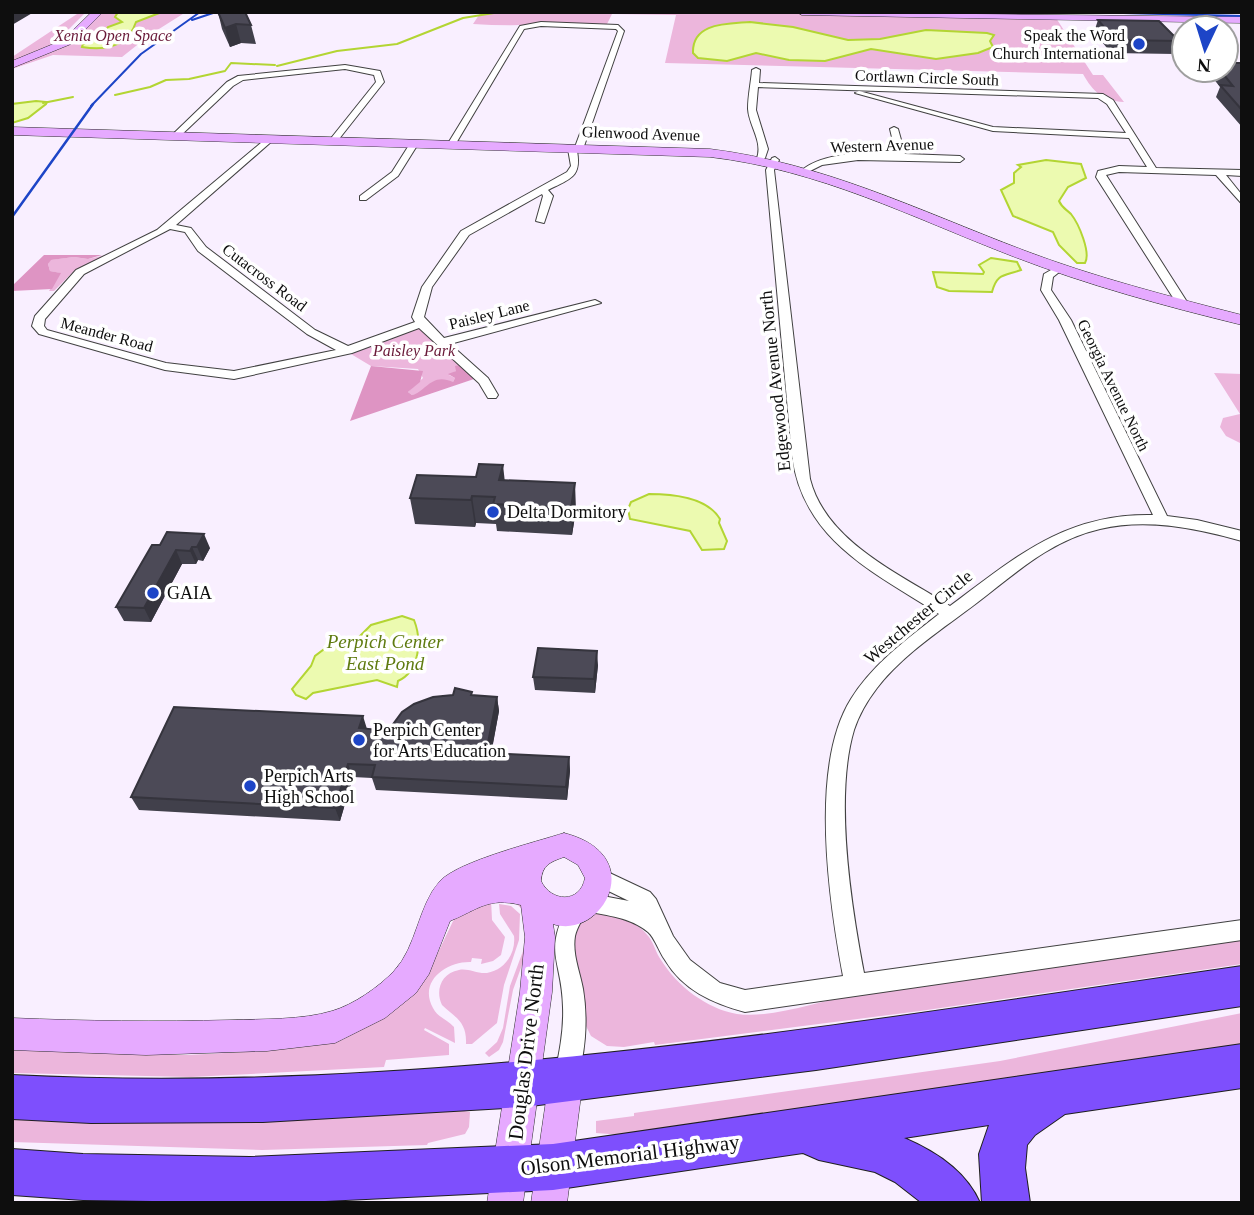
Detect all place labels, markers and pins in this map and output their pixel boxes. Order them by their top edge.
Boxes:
place label: Speak the Word Church International [992,27,1126,62]
marker: Speak the Word Church International [1131,36,1147,52]
place label: Delta Dormitory [507,502,626,522]
marker: Delta Dormitory [485,504,501,520]
place label: GAIA [167,583,212,603]
marker: GAIA [145,585,161,601]
place label: Perpich Center for Arts Education [373,720,506,761]
marker: Perpich Center for Arts Education [351,732,367,748]
place label: Perpich Arts High School [264,766,355,807]
marker: Perpich Arts High School [242,778,258,794]

